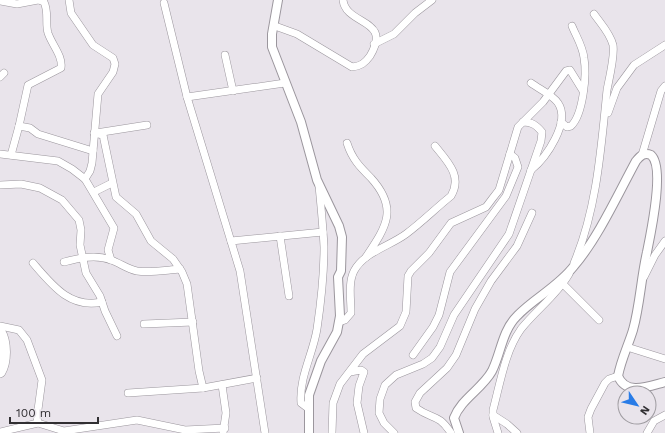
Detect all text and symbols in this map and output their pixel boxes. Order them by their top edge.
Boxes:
north arrow [617,385,657,425]
scale bar [10,399,98,425]
text: N [637,403,652,418]
text: 100 m [16,406,51,420]

